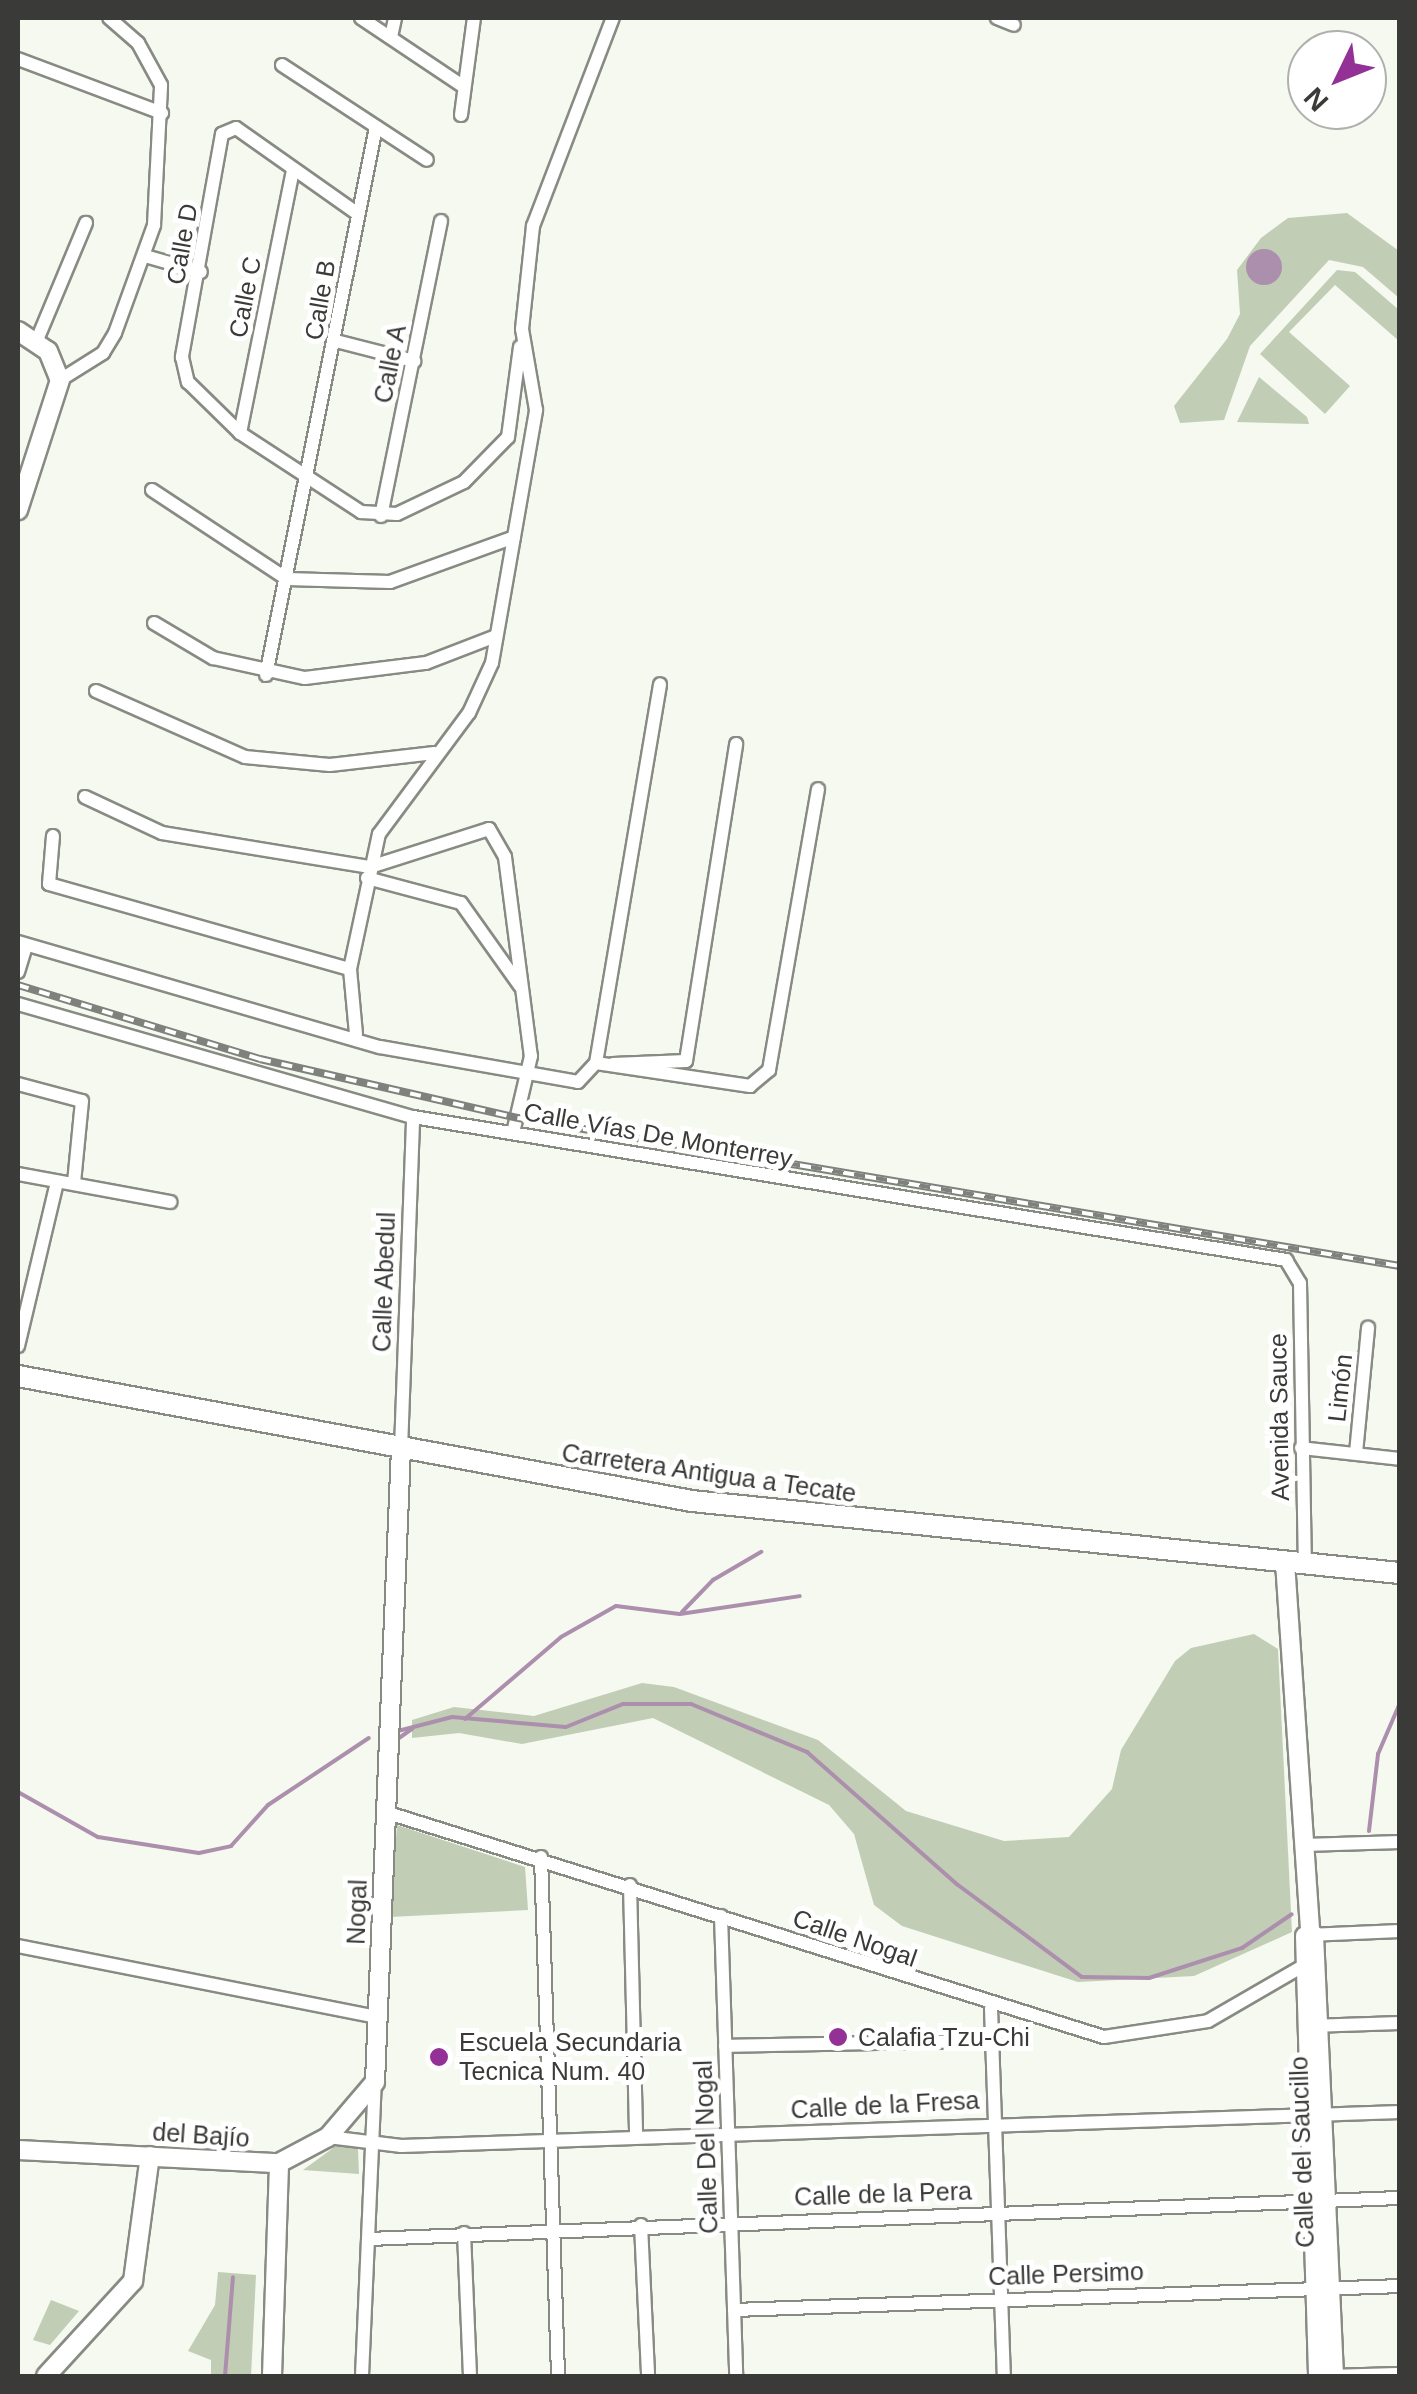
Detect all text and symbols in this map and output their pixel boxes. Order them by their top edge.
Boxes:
north arrow [1287,30,1387,130]
text: N [1298,81,1334,117]
street label: Calle D [160,201,204,287]
street label: Calle C [222,254,268,340]
street label: Calle B [298,258,342,342]
street label: Calle A [368,322,412,406]
street label: Calle Vías De Monterrey [521,1097,795,1173]
street label: Calle Abedul [367,1211,401,1353]
street label: Avenida Sauce [1263,1333,1295,1501]
street label: Limón [1322,1353,1358,1423]
street label: Carretera Antigua a Tecate [559,1437,859,1509]
street label: Nogal [341,1879,373,1945]
street label: Calle Nogal [789,1903,921,1973]
place label: Calafia Tzu-Chi [858,2022,1030,2052]
marker: Calafia Tzu-Chi [827,2026,849,2048]
place label: Escuela Secundaria Tecnica Num. 40 [459,2028,681,2087]
marker: Escuela Secundaria Tecnica Num. 40 [428,2046,450,2068]
street label: Calle del Saucillo [1284,2056,1320,2248]
street label: Calle Del Nogal [688,2060,724,2234]
street label: Calle de la Fresa [790,2085,980,2125]
street label: del Bajío [151,2117,251,2153]
street label: Calle de la Pera [794,2176,972,2212]
street label: Calle Persimo [988,2256,1144,2292]

